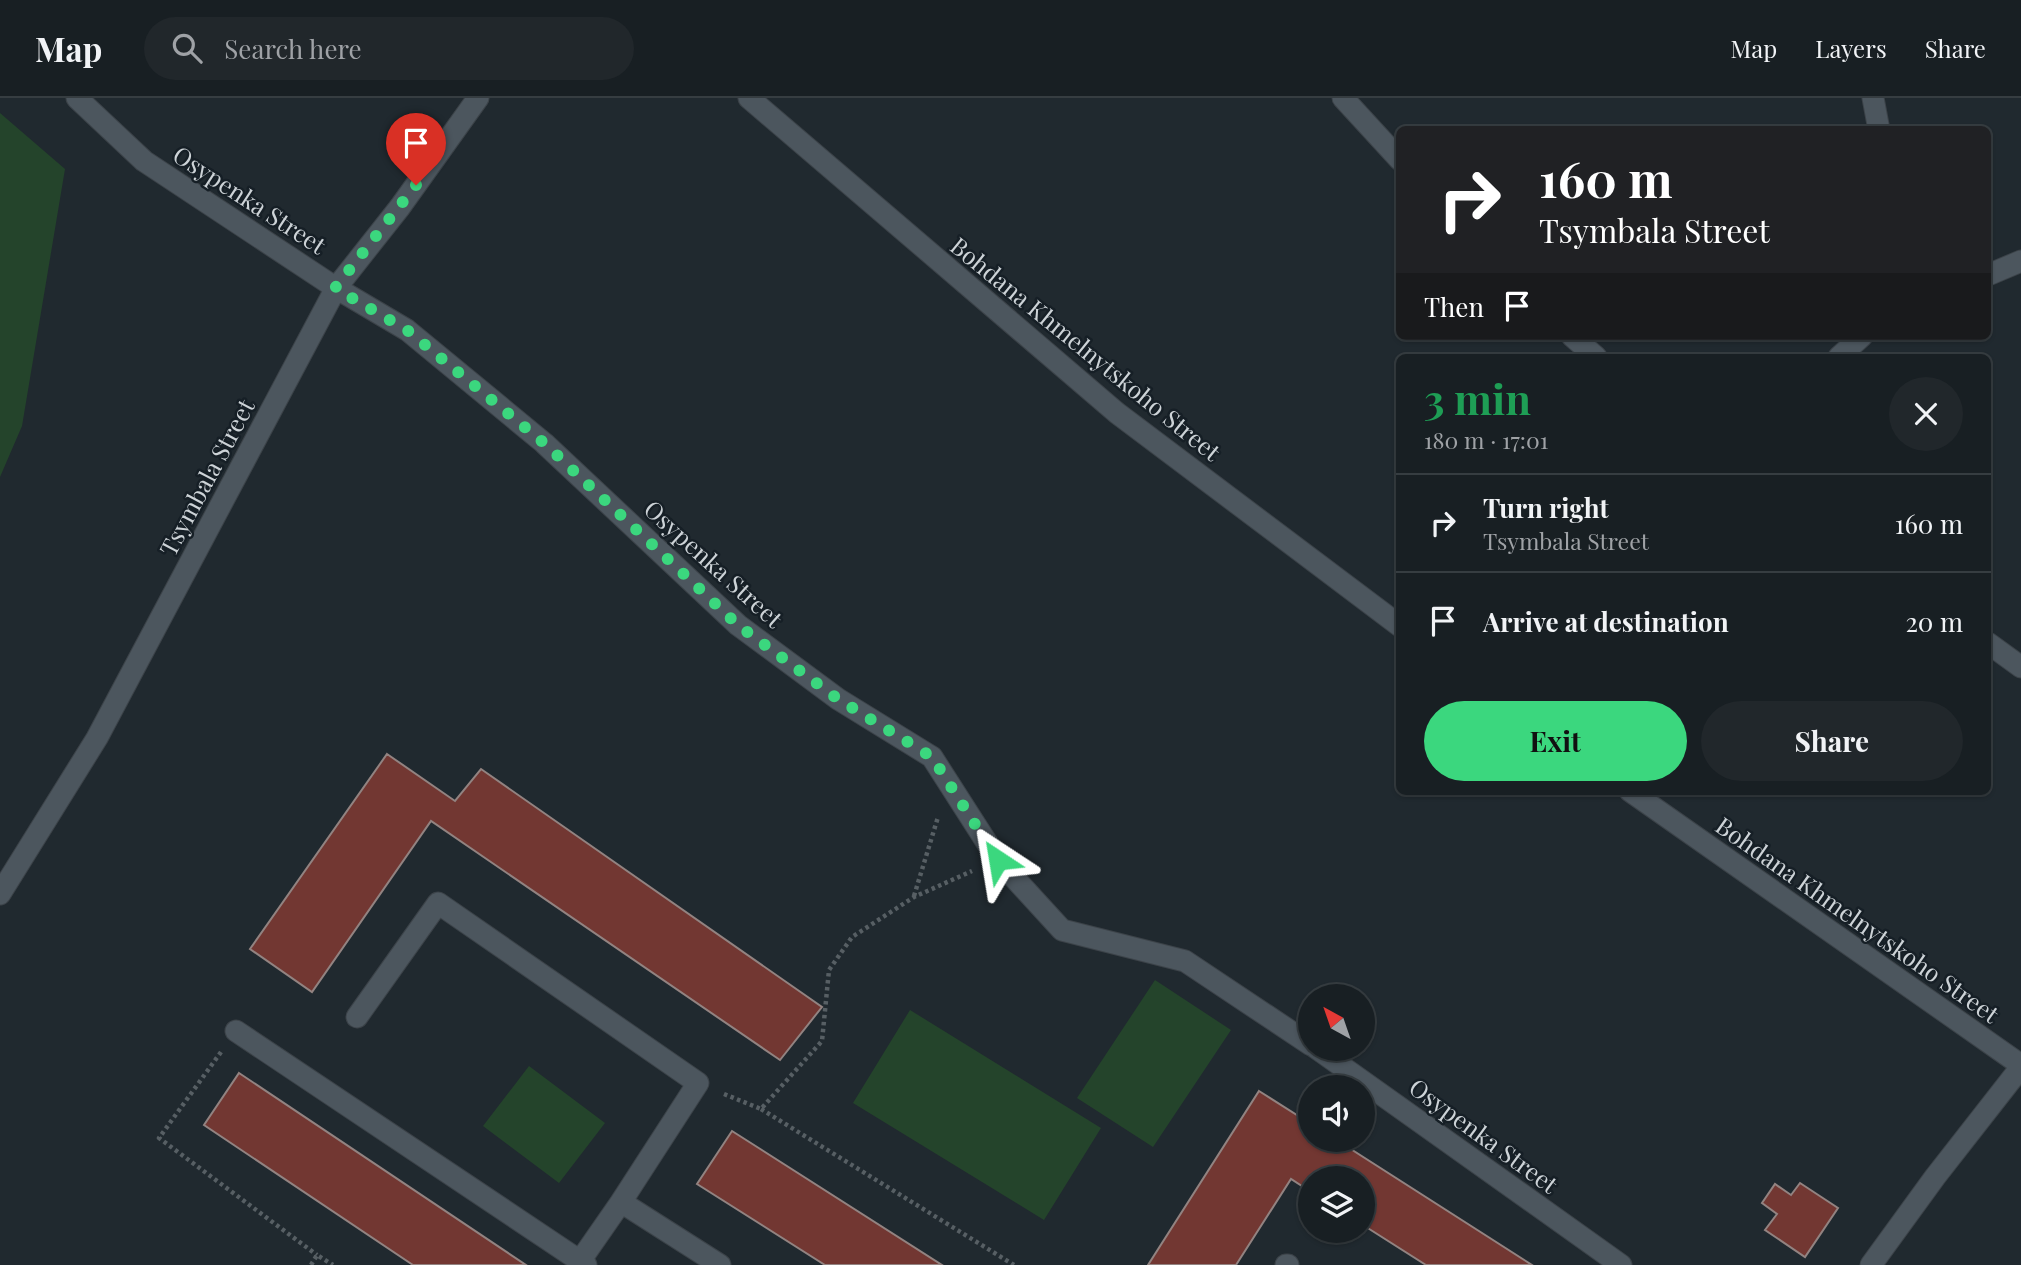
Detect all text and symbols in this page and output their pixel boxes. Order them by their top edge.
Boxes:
search box [144,17,634,80]
text: Map [35,26,102,70]
icon: search [168,29,206,67]
text: Search here [224,31,362,66]
text: Map [1731,32,1777,64]
text: Layers [1815,32,1887,64]
text: Share [1925,32,1986,64]
pin [386,113,446,185]
icon: arrive [397,124,435,162]
street label: Osypenka Street [167,138,333,261]
text: 160 m [1539,145,1673,210]
icon: right [1424,154,1515,245]
text: Tsymbala Street [1539,208,1770,251]
street label: Bohdana Khmelnytskoho Street [944,229,1228,467]
icon: arrive [1498,287,1536,325]
text: Then [1424,289,1484,324]
text: 3 min [1424,370,1531,426]
button: close [1889,377,1963,451]
street label: Tsymbala Street [151,393,261,561]
text: 180 m · 17:01 [1424,424,1548,455]
text: Turn right [1483,490,1609,525]
street label: Osypenka Street [638,492,790,634]
icon: right [1424,504,1462,542]
text: 160 m [1895,506,1963,541]
text: Tsymbala Street [1483,525,1649,556]
icon: arrive [1424,602,1462,640]
text: Arrive at destination [1483,604,1729,639]
text: 20 m [1905,604,1963,639]
button: Exit [1424,701,1687,781]
button: Share [1701,701,1963,781]
street label: Bohdana Khmelnytskoho Street [1710,809,2006,1029]
position arrow [961,823,1035,897]
north arrow [1298,984,1376,1060]
map controls [1298,984,1375,1243]
street label: Osypenka Street [1403,1070,1565,1200]
button: sound [1298,1075,1375,1152]
button: layers [1298,1166,1375,1243]

